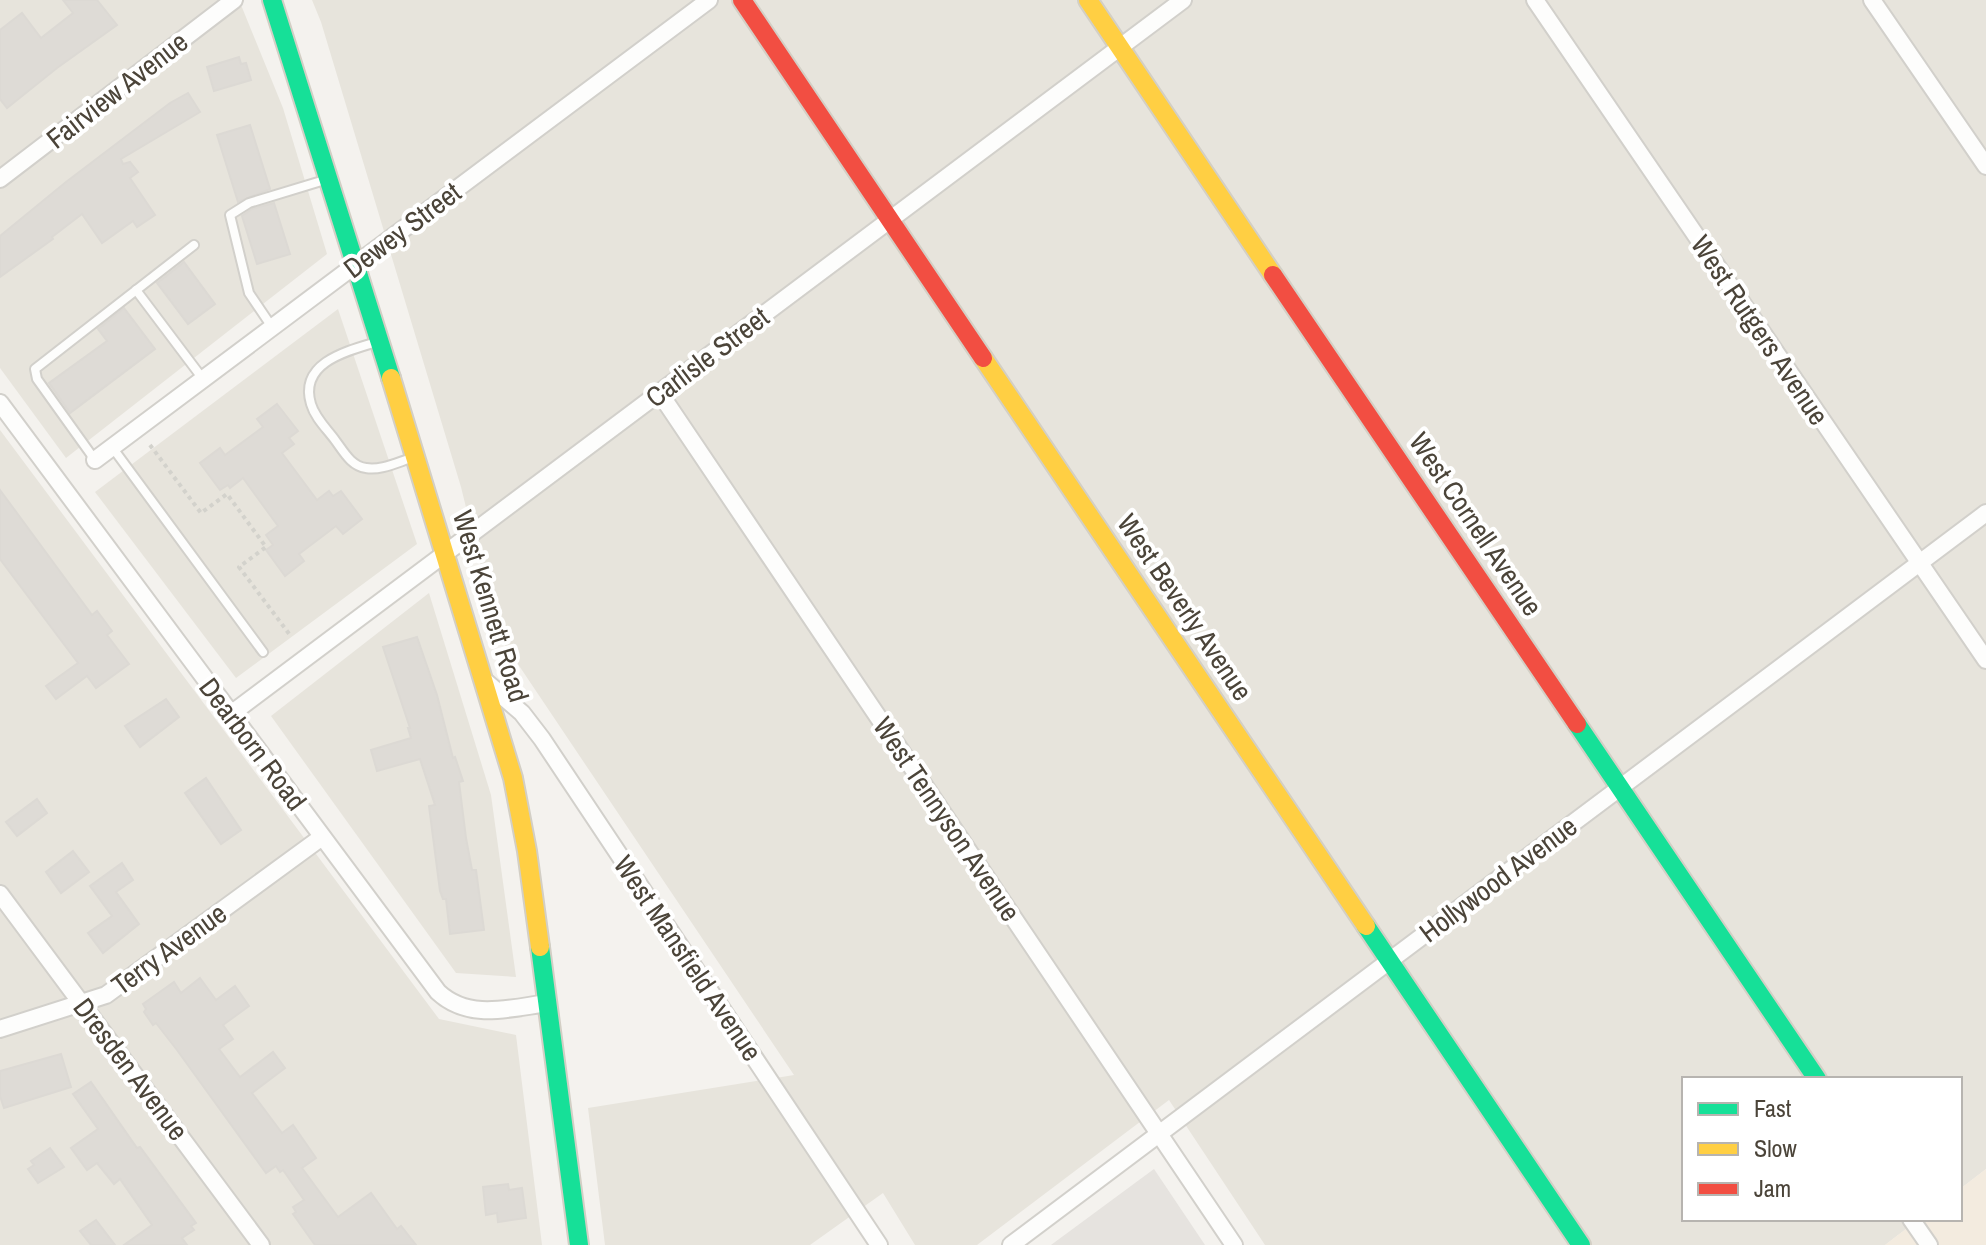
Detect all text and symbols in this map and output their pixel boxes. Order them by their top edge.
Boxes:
street label: Fairview Avenue [39,23,195,157]
street label: Dewey Street [336,173,468,287]
street label: West Rutgers Avenue [1682,228,1838,432]
street label: Carlisle Street [637,298,777,416]
street label: West Cornell Avenue [1401,425,1551,623]
street label: West Kennett Road [444,505,538,707]
street label: West Beverly Avenue [1108,506,1262,708]
street label: Dearborn Road [191,670,315,818]
street label: West Tennyson Avenue [864,709,1030,929]
street label: Hollywood Avenue [1411,807,1585,951]
street label: West Mansfield Avenue [605,848,771,1068]
street label: Terry Avenue [104,894,234,1004]
street label: Dresden Avenue [65,990,197,1148]
legend [1682,1077,1962,1221]
text: Fast [1754,1092,1792,1124]
text: Slow [1754,1132,1797,1164]
text: Jam [1754,1172,1791,1204]

